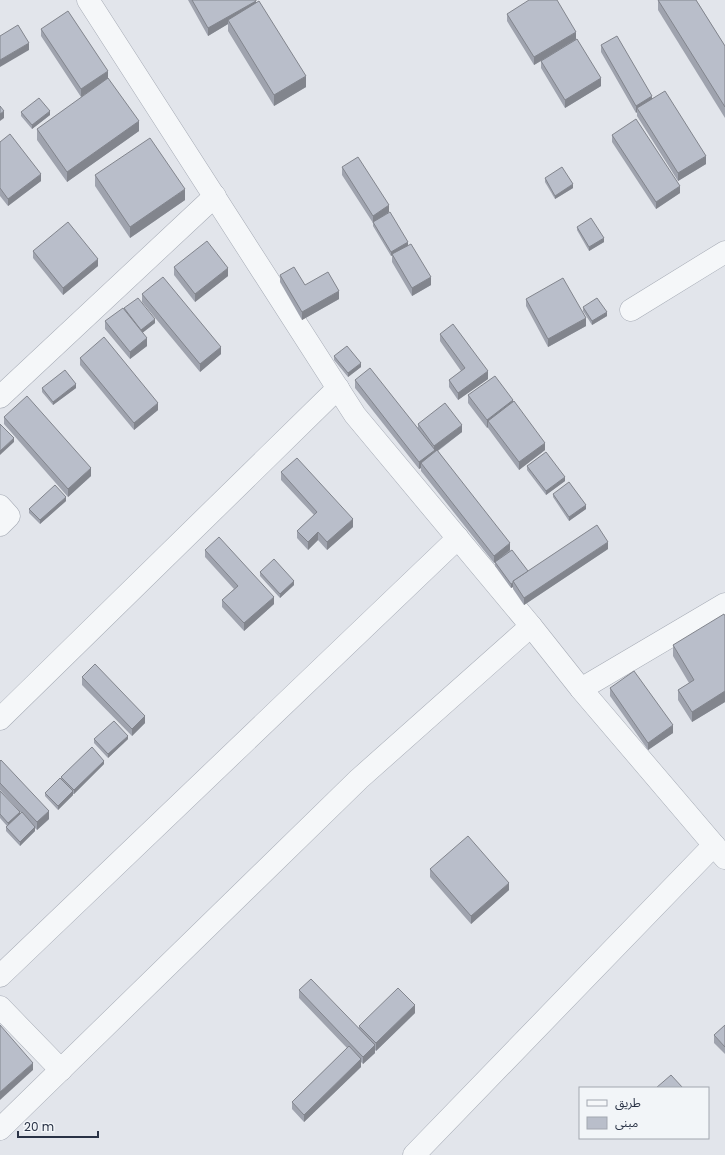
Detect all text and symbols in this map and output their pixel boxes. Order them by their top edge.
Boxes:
legend [579,1087,709,1139]
text: طريق [615,1094,641,1111]
scale bar [18,1113,98,1139]
text: مبنى [615,1114,638,1131]
text: 20 m [24,1118,54,1135]

